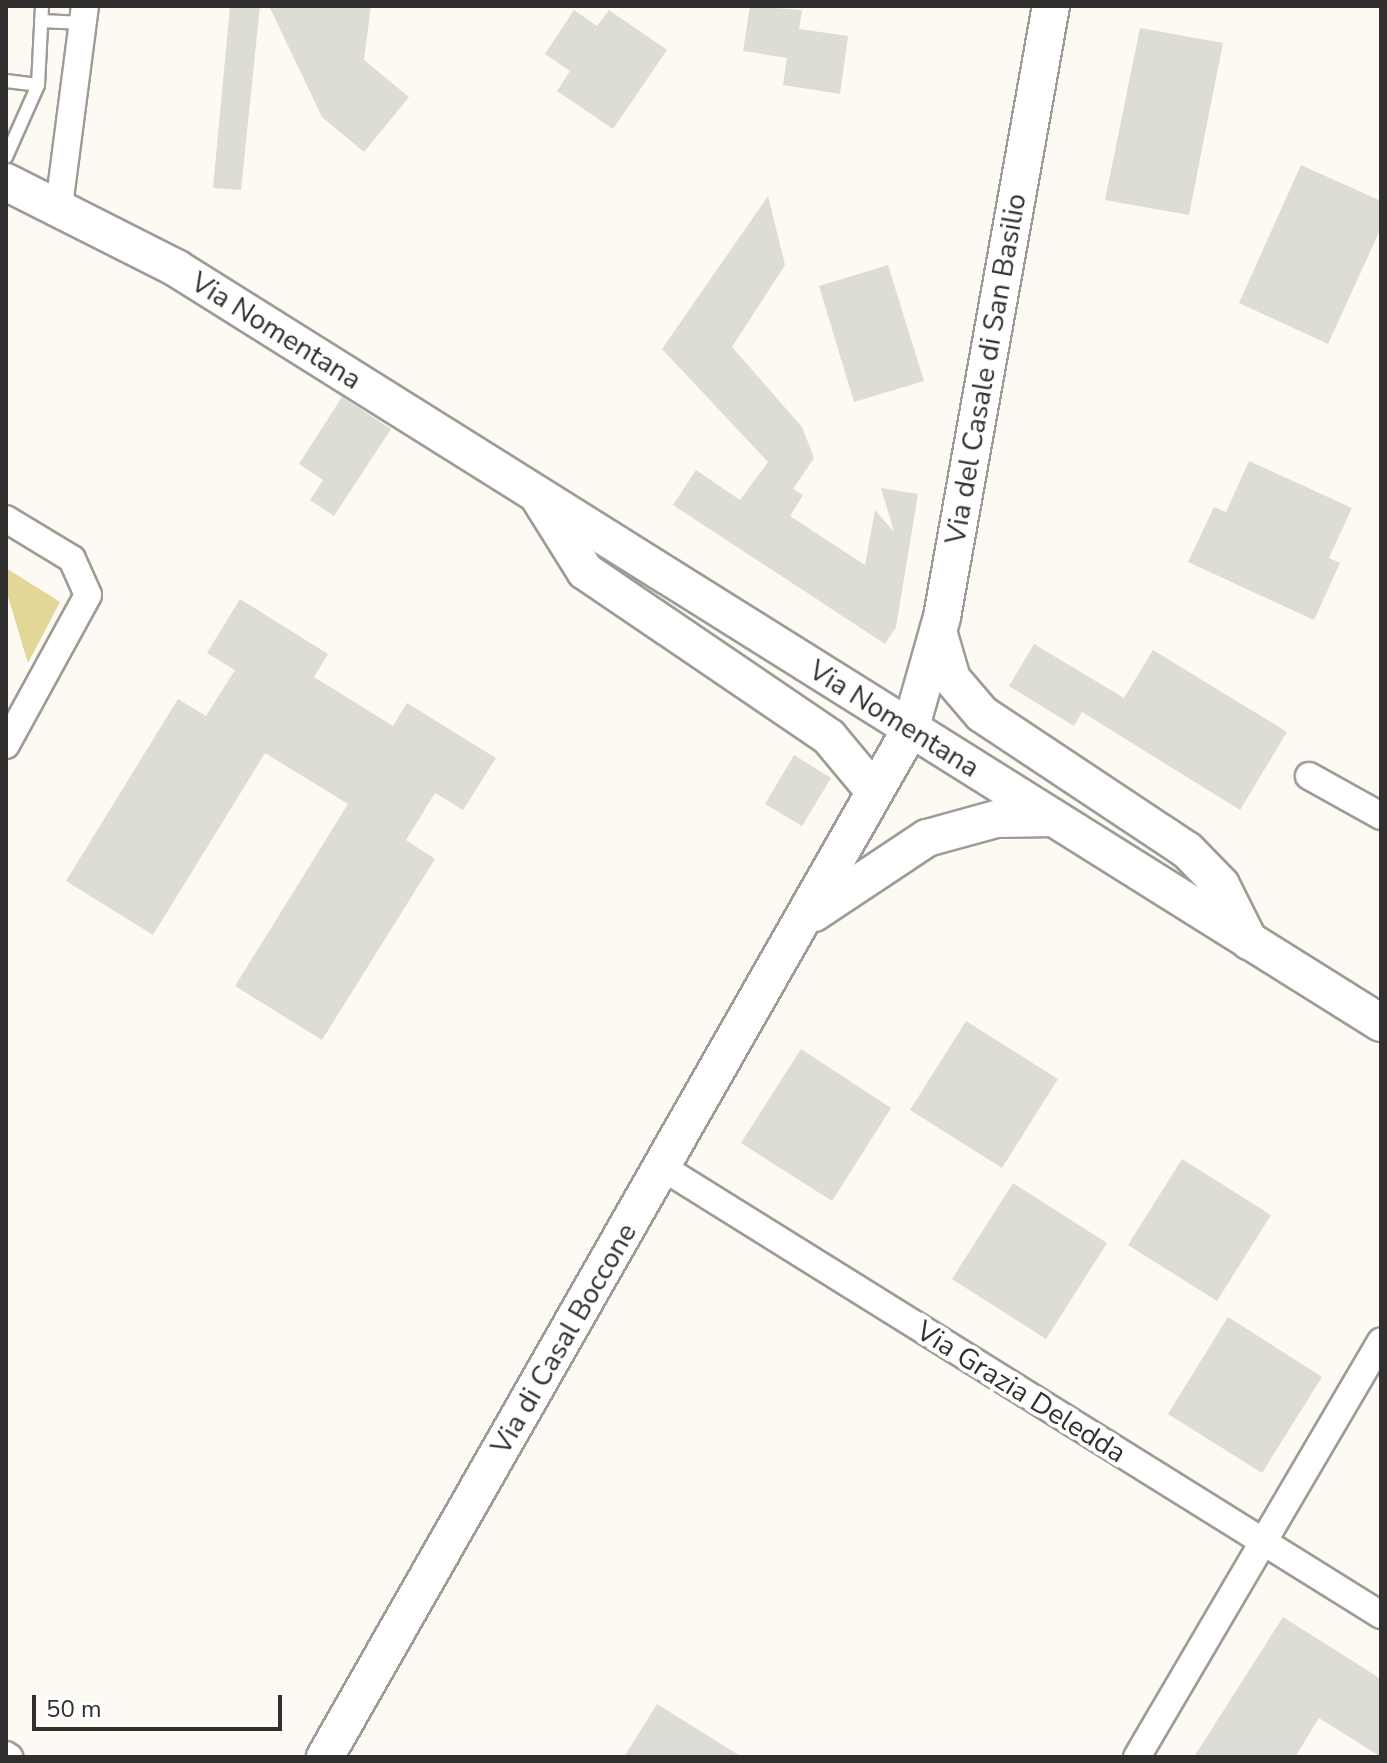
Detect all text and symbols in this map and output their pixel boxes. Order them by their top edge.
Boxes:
street label: Via del Casale di San Basilio [939,191,1033,547]
street label: Via Nomentana [185,265,367,397]
street label: Via Nomentana [803,653,985,785]
street label: Via di Casal Boccone [484,1218,644,1460]
street label: Via Grazia Deledda [910,1314,1132,1470]
scale bar [36,1679,286,1729]
text: 50 m [46,1693,102,1725]

